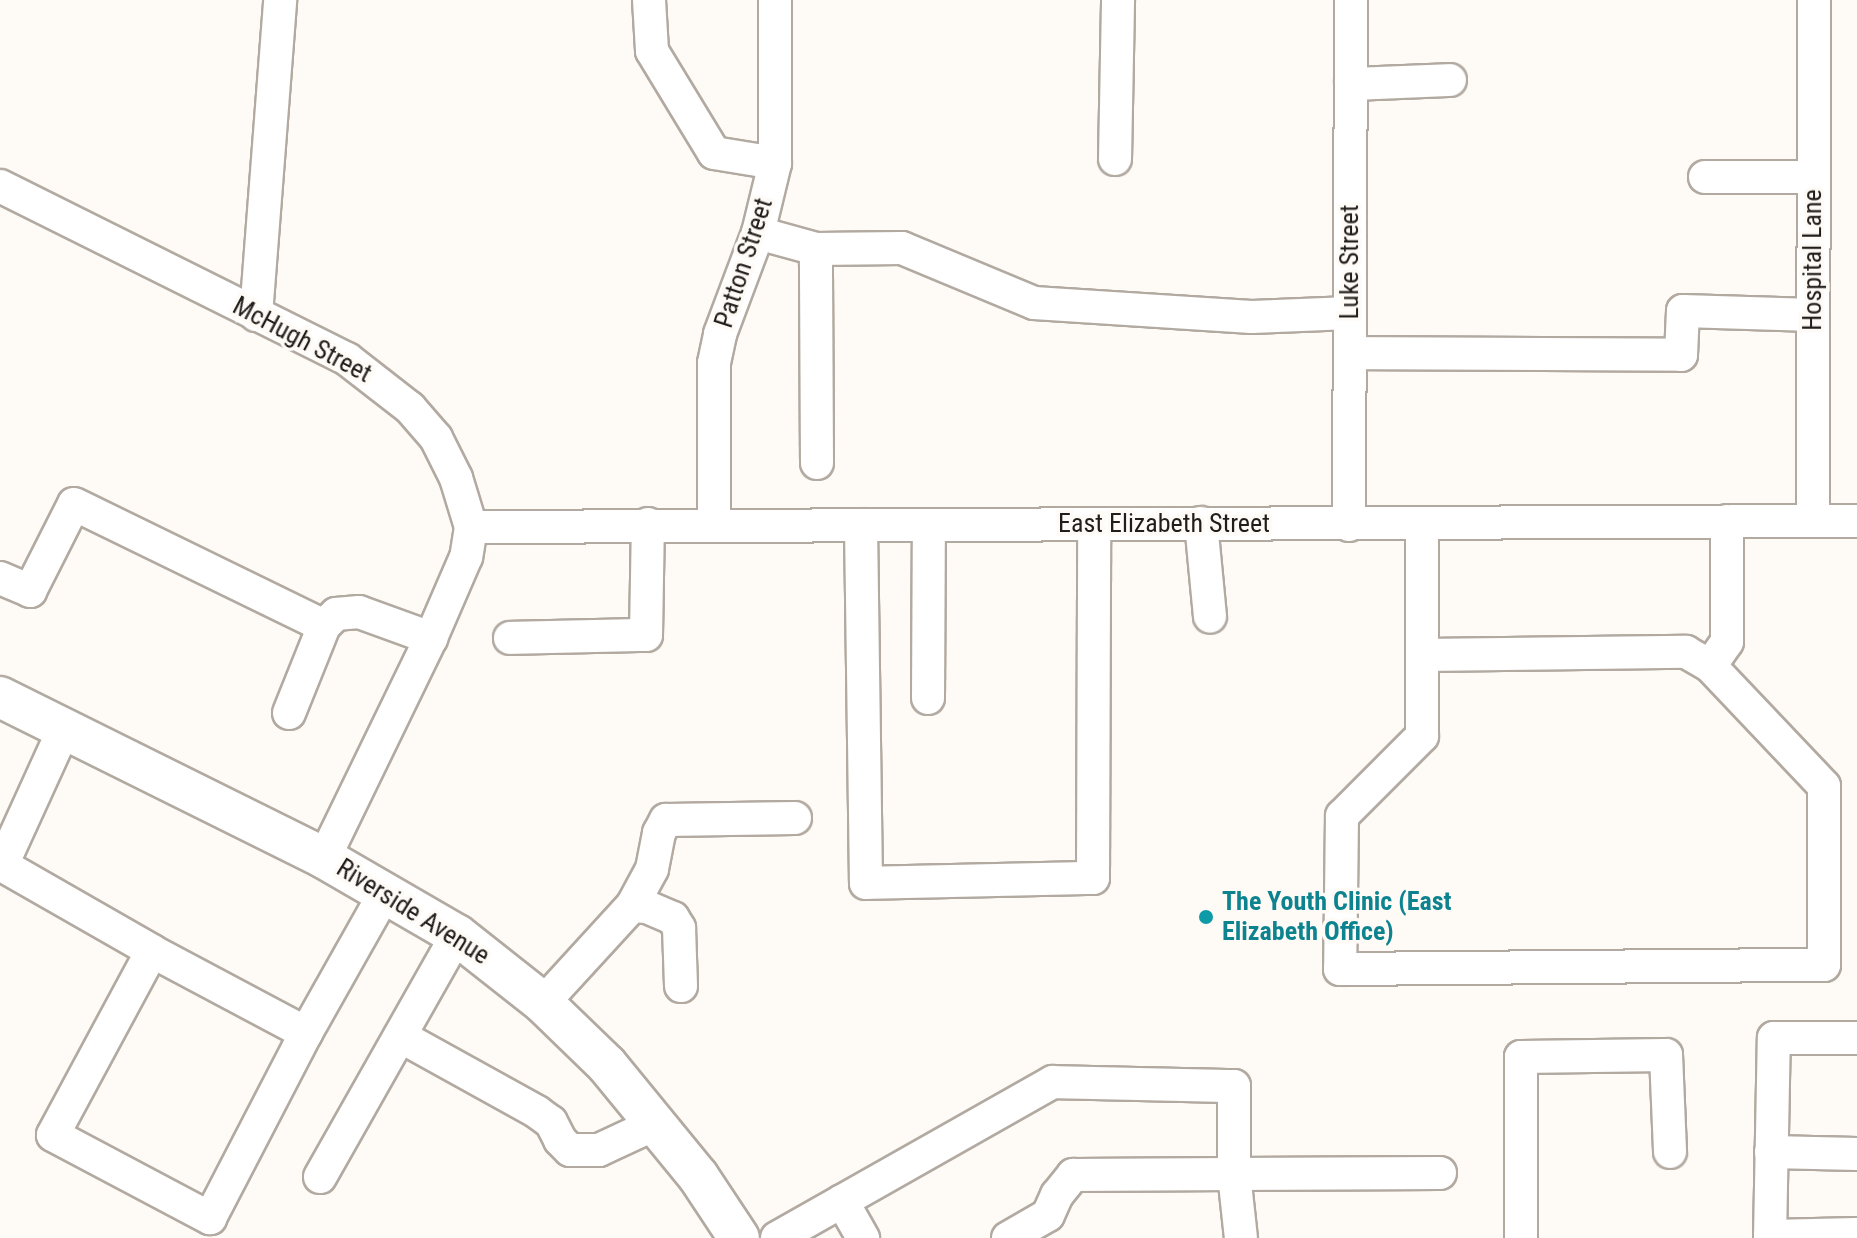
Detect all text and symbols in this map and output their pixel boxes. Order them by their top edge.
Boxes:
street label: Hospital Lane [1797,189,1829,331]
street label: Patton Street [708,194,780,332]
street label: Luke Street [1334,205,1366,319]
street label: McHugh Street [227,290,377,390]
street label: East Elizabeth Street [1058,508,1270,540]
street label: Riverside Avenue [331,853,495,971]
place label: The Youth Clinic (East Elizabeth Office) [1222,886,1452,948]
marker: The Youth Clinic (East Elizabeth Office) [1197,908,1215,926]

